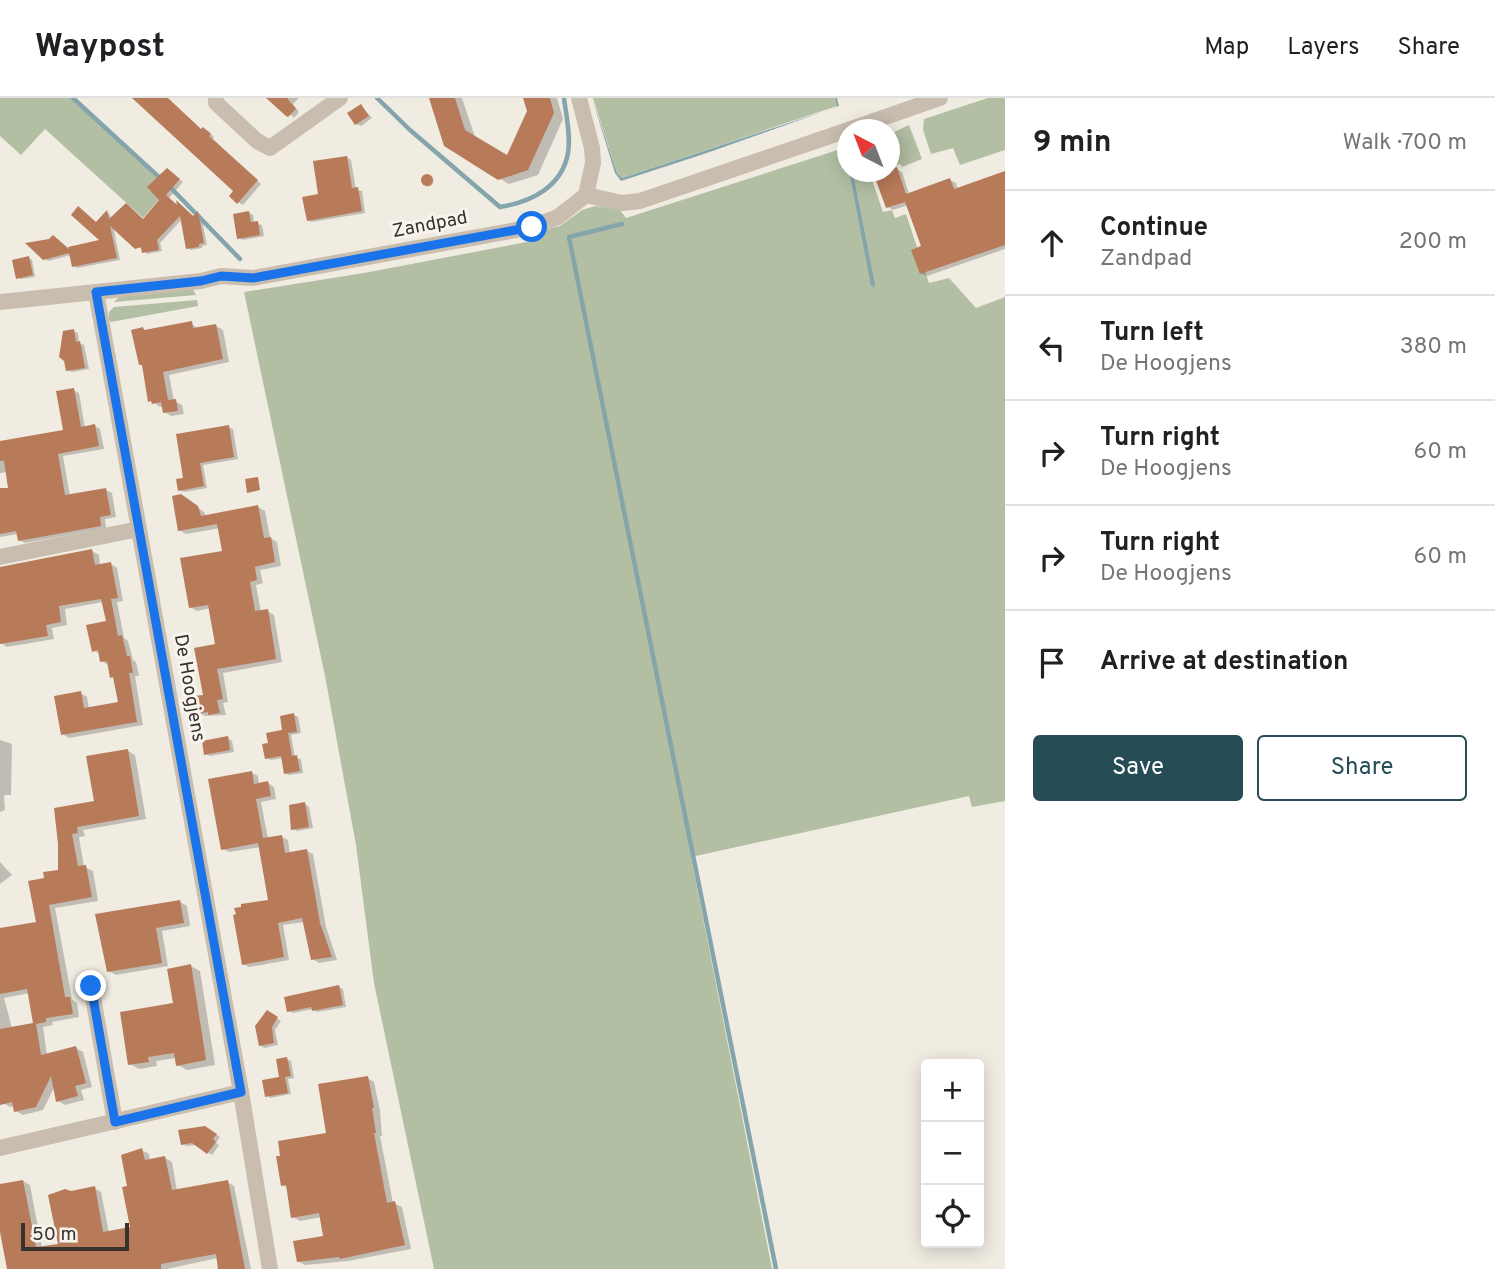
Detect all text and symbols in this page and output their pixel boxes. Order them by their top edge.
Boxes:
text: Waypost [35,27,165,69]
text: Map [1204,33,1249,63]
text: Layers [1287,33,1359,63]
text: Share [1397,33,1460,63]
north arrow [837,119,900,182]
text: 9 min [1033,125,1111,162]
text: Walk · 700 m [1342,129,1467,158]
street label: Zandpad [390,206,470,244]
route start [516,211,547,242]
text: Continue [1100,212,1208,245]
icon: ahead [1033,224,1071,262]
text: 200 m [1399,228,1467,257]
text: Zandpad [1100,245,1192,274]
text: Turn left [1100,317,1204,350]
icon: left [1033,329,1071,367]
text: 380 m [1400,333,1467,362]
text: De Hoogjens [1100,350,1232,379]
text: Turn right [1100,422,1220,455]
icon: right [1033,434,1071,472]
text: 60 m [1414,438,1467,467]
text: De Hoogjens [1100,455,1232,484]
text: Turn right [1100,527,1220,560]
icon: right [1033,539,1071,577]
text: 60 m [1414,543,1467,572]
text: De Hoogjens [1100,560,1232,589]
street label: De Hoogjens [168,632,210,744]
icon: arrive [1033,644,1071,682]
text: Arrive at destination [1100,646,1348,679]
button: Save [1033,735,1243,801]
button: Share [1257,735,1467,801]
route end [75,970,106,1001]
map controls [921,1059,984,1248]
button: + [921,1059,984,1122]
button: − [921,1122,984,1185]
button: locate [921,1185,984,1248]
scale bar [21,1220,130,1252]
text: 50 m [32,1223,77,1247]

